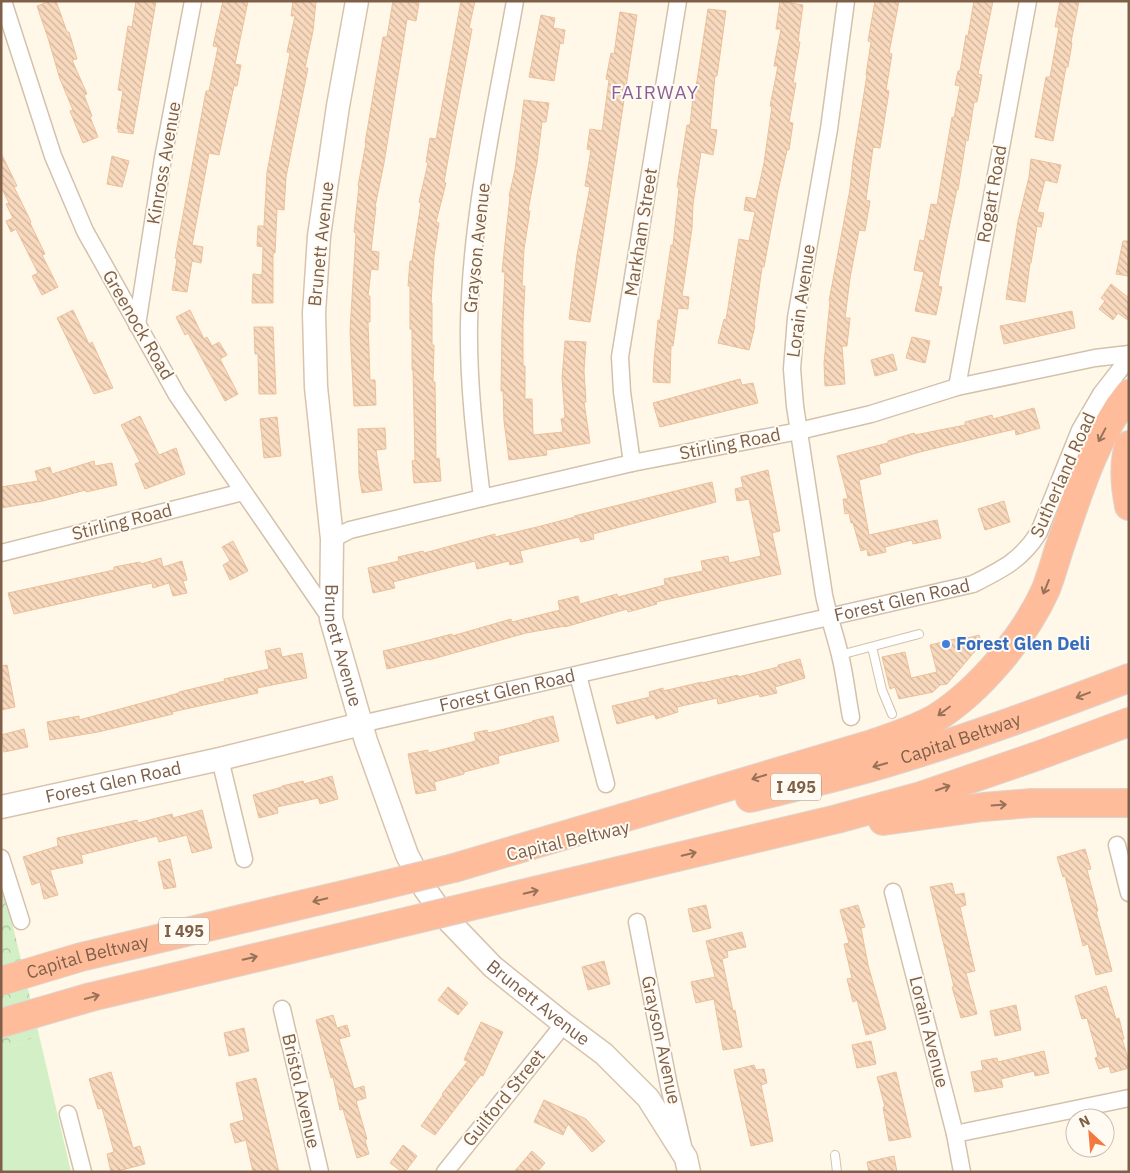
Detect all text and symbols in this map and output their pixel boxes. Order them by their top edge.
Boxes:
district label: FAIRWAY [611,80,699,104]
street label: Kinross Avenue [141,99,186,226]
street label: Rogart Road [972,143,1011,245]
street label: Markham Street [619,166,662,298]
street label: Brunett Avenue [303,180,339,308]
street label: Grayson Avenue [458,182,495,314]
street label: Lorain Avenue [781,243,820,359]
street label: Greenock Road [98,266,179,384]
street label: Sutherland Road [1025,409,1100,541]
street label: Stirling Road [677,422,782,465]
one-way arrow [1097,427,1107,442]
street label: Stirling Road [69,498,174,545]
street label: Forest Glen Road [832,573,972,626]
one-way arrow [1040,579,1050,594]
street label: Brunett Avenue [320,584,368,709]
place label: Forest Glen Deli [956,632,1090,655]
marker: Forest Glen Deli [940,638,952,650]
street label: Forest Glen Road [437,663,577,717]
one-way arrow [1076,691,1091,700]
one-way arrow [937,706,951,716]
street label: Capital Beltway [897,707,1024,769]
street label: Forest Glen Road [43,756,183,808]
one-way arrow [872,760,888,770]
one-way arrow [752,773,768,783]
road number: I 495 [771,774,821,800]
one-way arrow [934,783,950,793]
one-way arrow [991,801,1007,810]
street label: Capital Beltway [504,815,632,866]
one-way arrow [681,849,697,858]
one-way arrow [523,887,539,896]
one-way arrow [313,896,329,905]
road number: I 495 [159,918,209,944]
street label: Capital Beltway [23,929,151,984]
one-way arrow [242,953,258,962]
street label: Brunett Avenue [482,954,595,1050]
street label: Grayson Avenue [637,973,686,1106]
street label: Lorain Avenue [905,974,954,1090]
one-way arrow [84,991,100,1001]
street label: Bristol Avenue [277,1031,326,1151]
street label: Guilford Street [457,1044,550,1151]
north arrow [1065,1108,1115,1158]
text: N [1076,1111,1093,1132]

